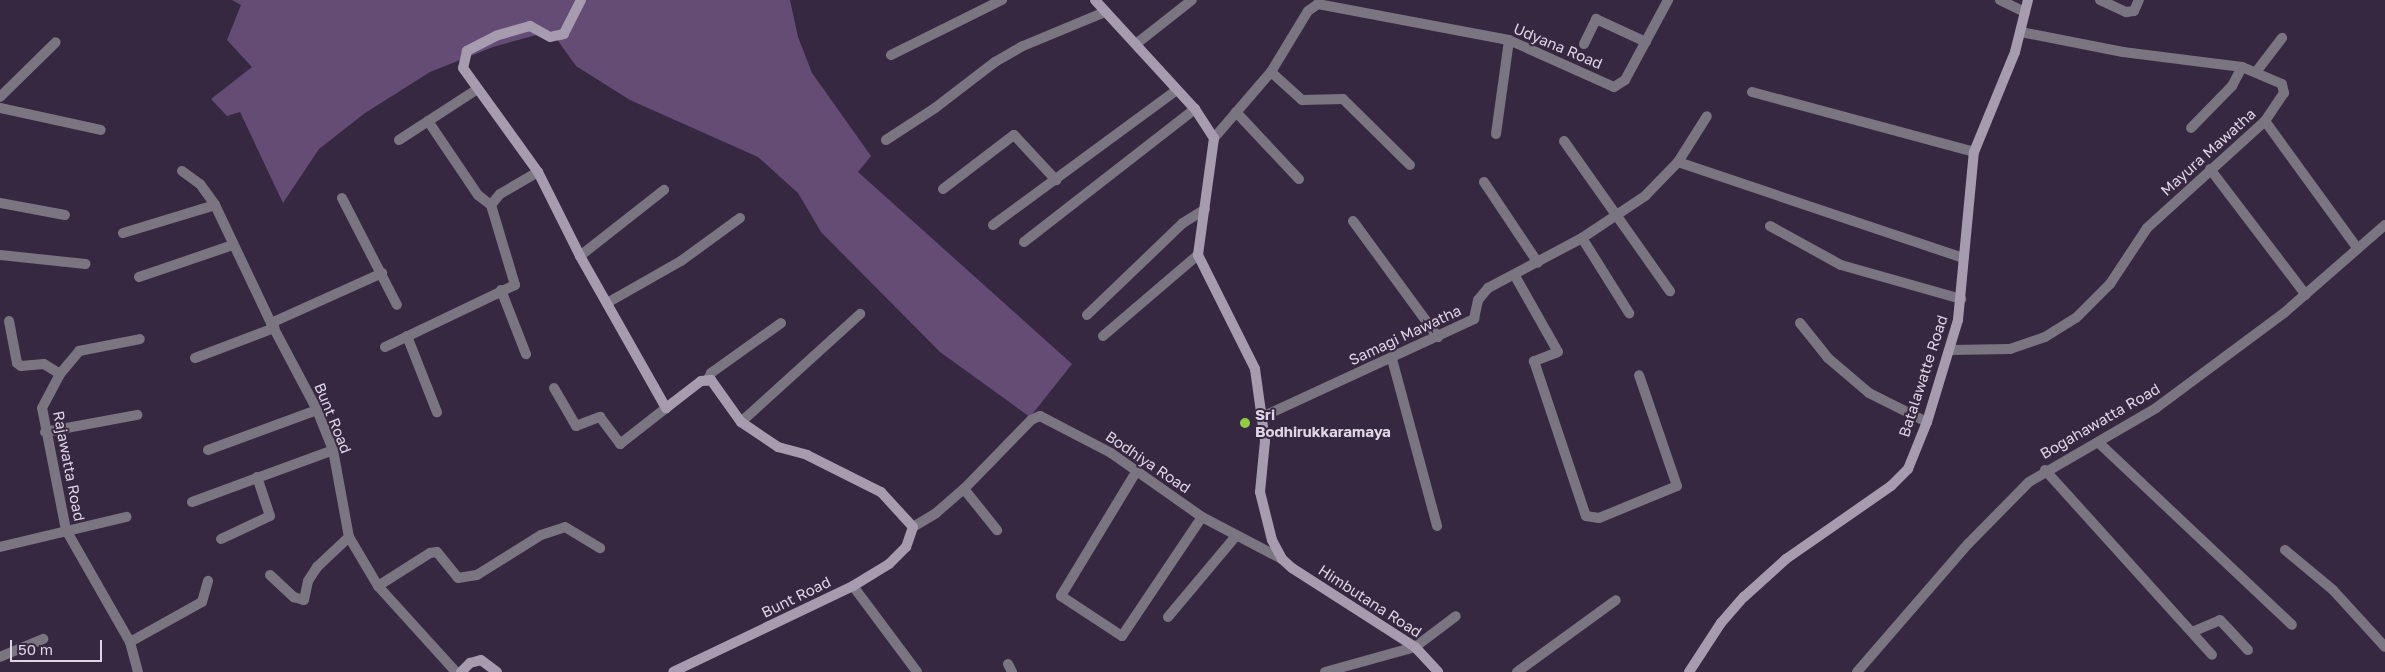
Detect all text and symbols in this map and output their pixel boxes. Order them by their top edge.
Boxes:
street label: Udyana Road [1511,19,1605,73]
street label: Mayura Mawatha [2157,105,2259,199]
street label: Samagi Mawatha [1346,301,1464,369]
street label: Batalawatte Road [1895,313,1951,439]
street label: Bogahawatta Road [2037,379,2163,463]
street label: Bunt Road [311,380,355,456]
place label: Sri Bodhirukkaramaya [1255,405,1391,440]
street label: Rajawatta Road [49,409,89,523]
marker: Sri Bodhirukkaramaya [1239,417,1251,429]
street label: Bodhiya Road [1102,427,1194,497]
street label: Himbutana Road [1315,561,1425,641]
street label: Bunt Road [758,573,834,621]
scale bar [12,630,105,662]
text: 50 m [18,640,53,658]

